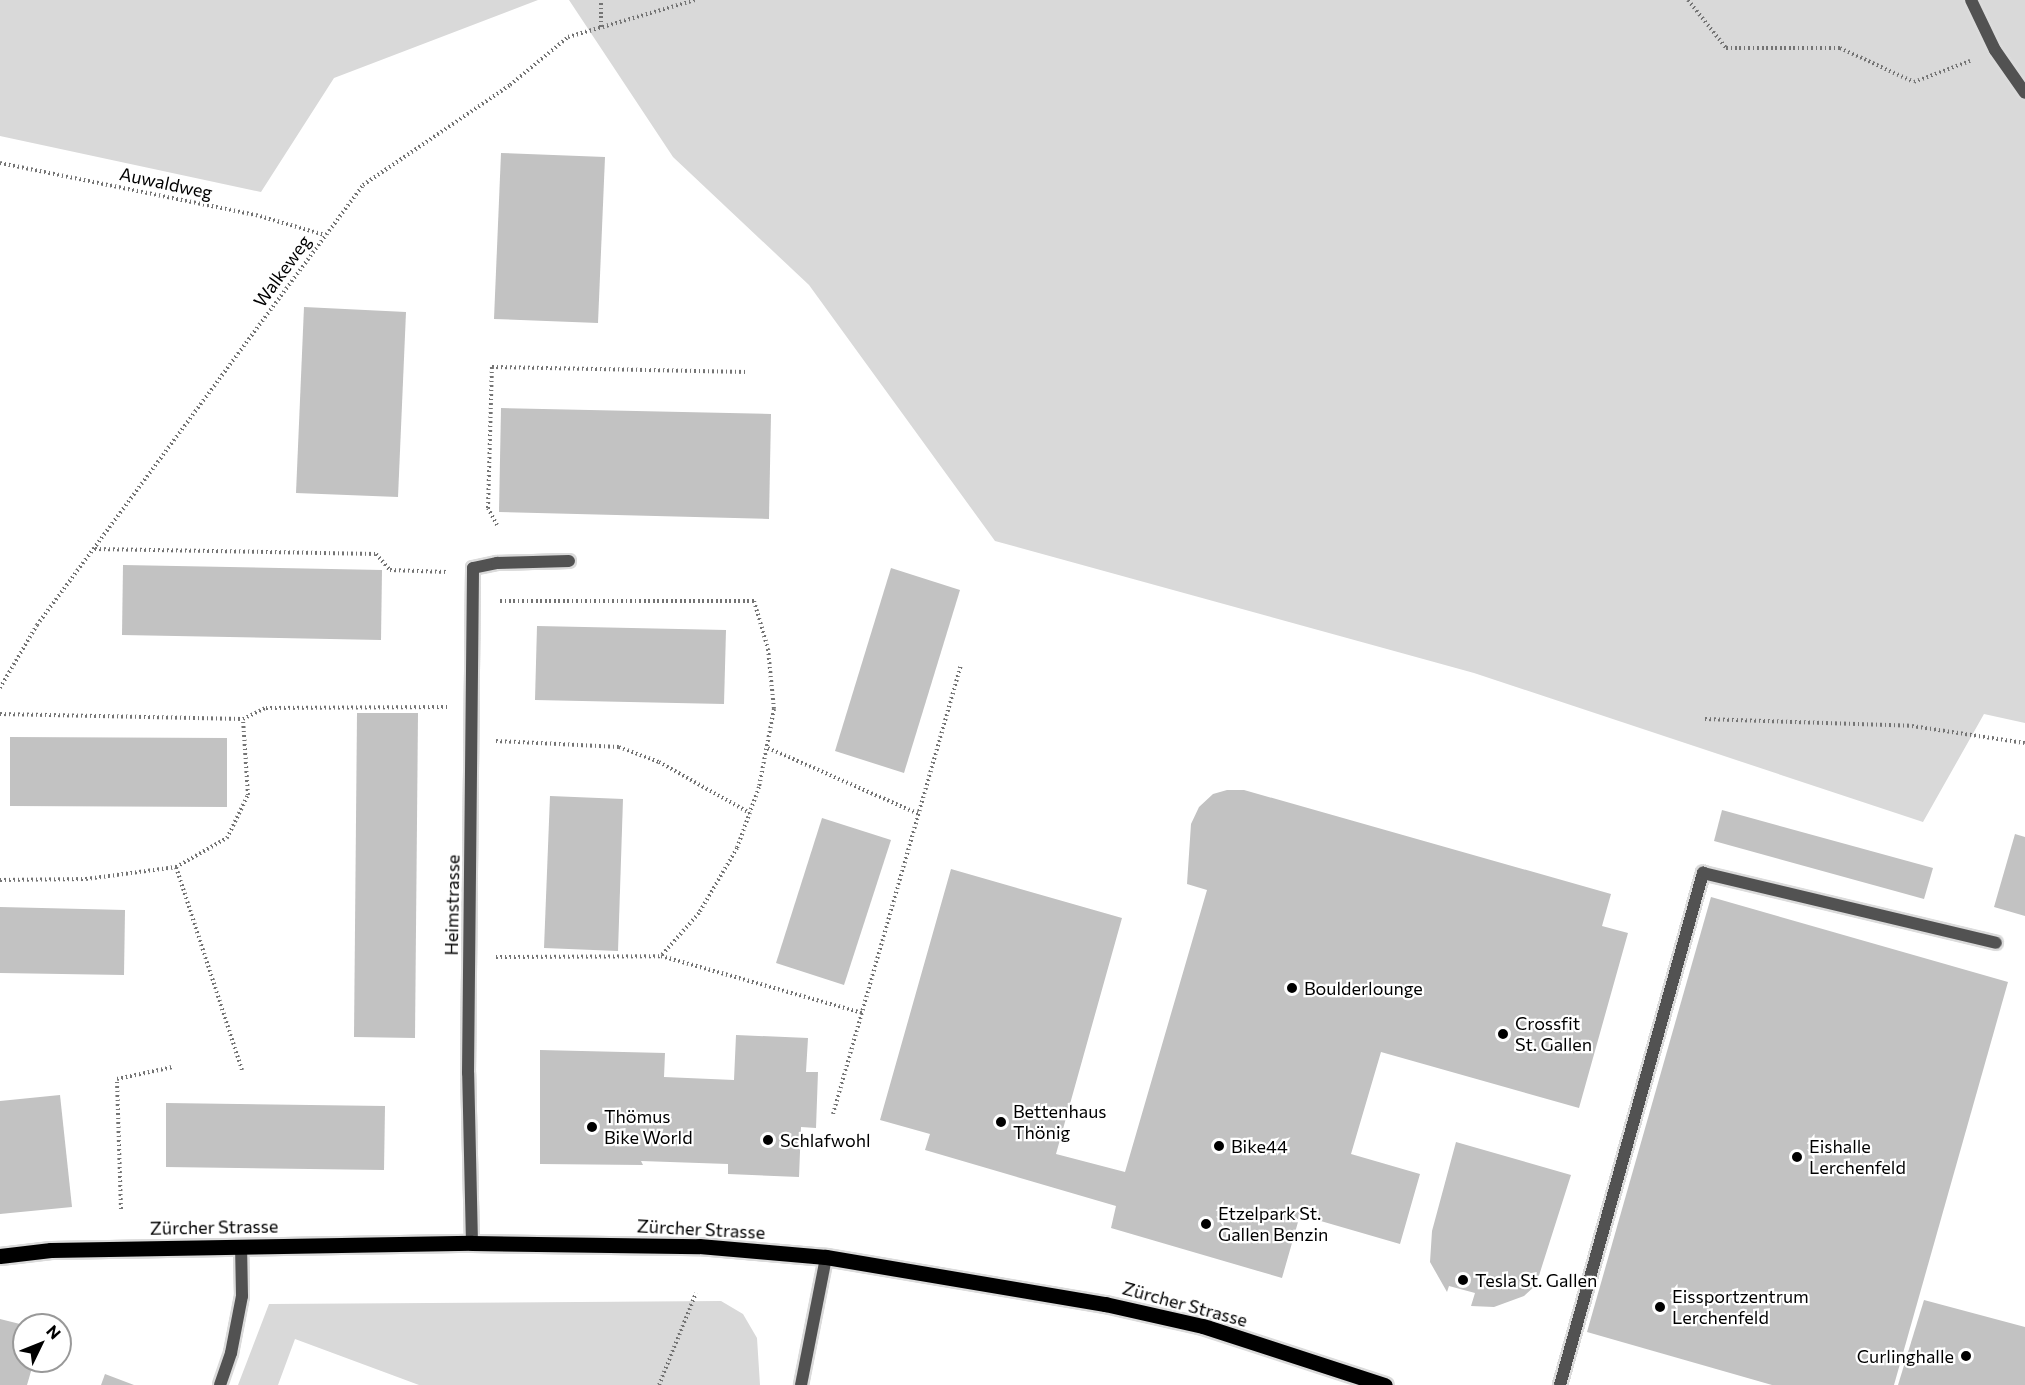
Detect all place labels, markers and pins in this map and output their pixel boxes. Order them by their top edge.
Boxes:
place label: Boulderlounge [1304,977,1423,999]
marker: Boulderlounge [1285,981,1299,995]
place label: Crossfit St. Gallen [1515,1013,1592,1056]
marker: Crossfit St. Gallen [1496,1027,1510,1041]
place label: Bettenhaus Thönig [1013,1101,1106,1144]
place label: Thömus Bike World [604,1106,693,1148]
marker: Bettenhaus Thönig [994,1115,1008,1129]
marker: Thömus Bike World [585,1120,599,1134]
place label: Schlafwohl [780,1129,871,1151]
marker: Schlafwohl [761,1133,775,1147]
place label: Bike44 [1231,1135,1288,1157]
place label: Eishalle Lerchenfeld [1809,1136,1906,1178]
marker: Bike44 [1212,1139,1226,1153]
marker: Eishalle Lerchenfeld [1790,1150,1804,1164]
place label: Etzelpark St. Gallen Benzin [1218,1203,1328,1246]
marker: Etzelpark St. Gallen Benzin [1199,1217,1213,1231]
place label: Tesla St. Gallen [1475,1269,1597,1291]
marker: Tesla St. Gallen [1456,1273,1470,1287]
place label: Eissportzentrum Lerchenfeld [1672,1286,1809,1328]
marker: Eissportzentrum Lerchenfeld [1653,1300,1667,1314]
place label: Curlinghalle [1857,1345,1954,1367]
marker: Curlinghalle [1959,1349,1973,1363]

